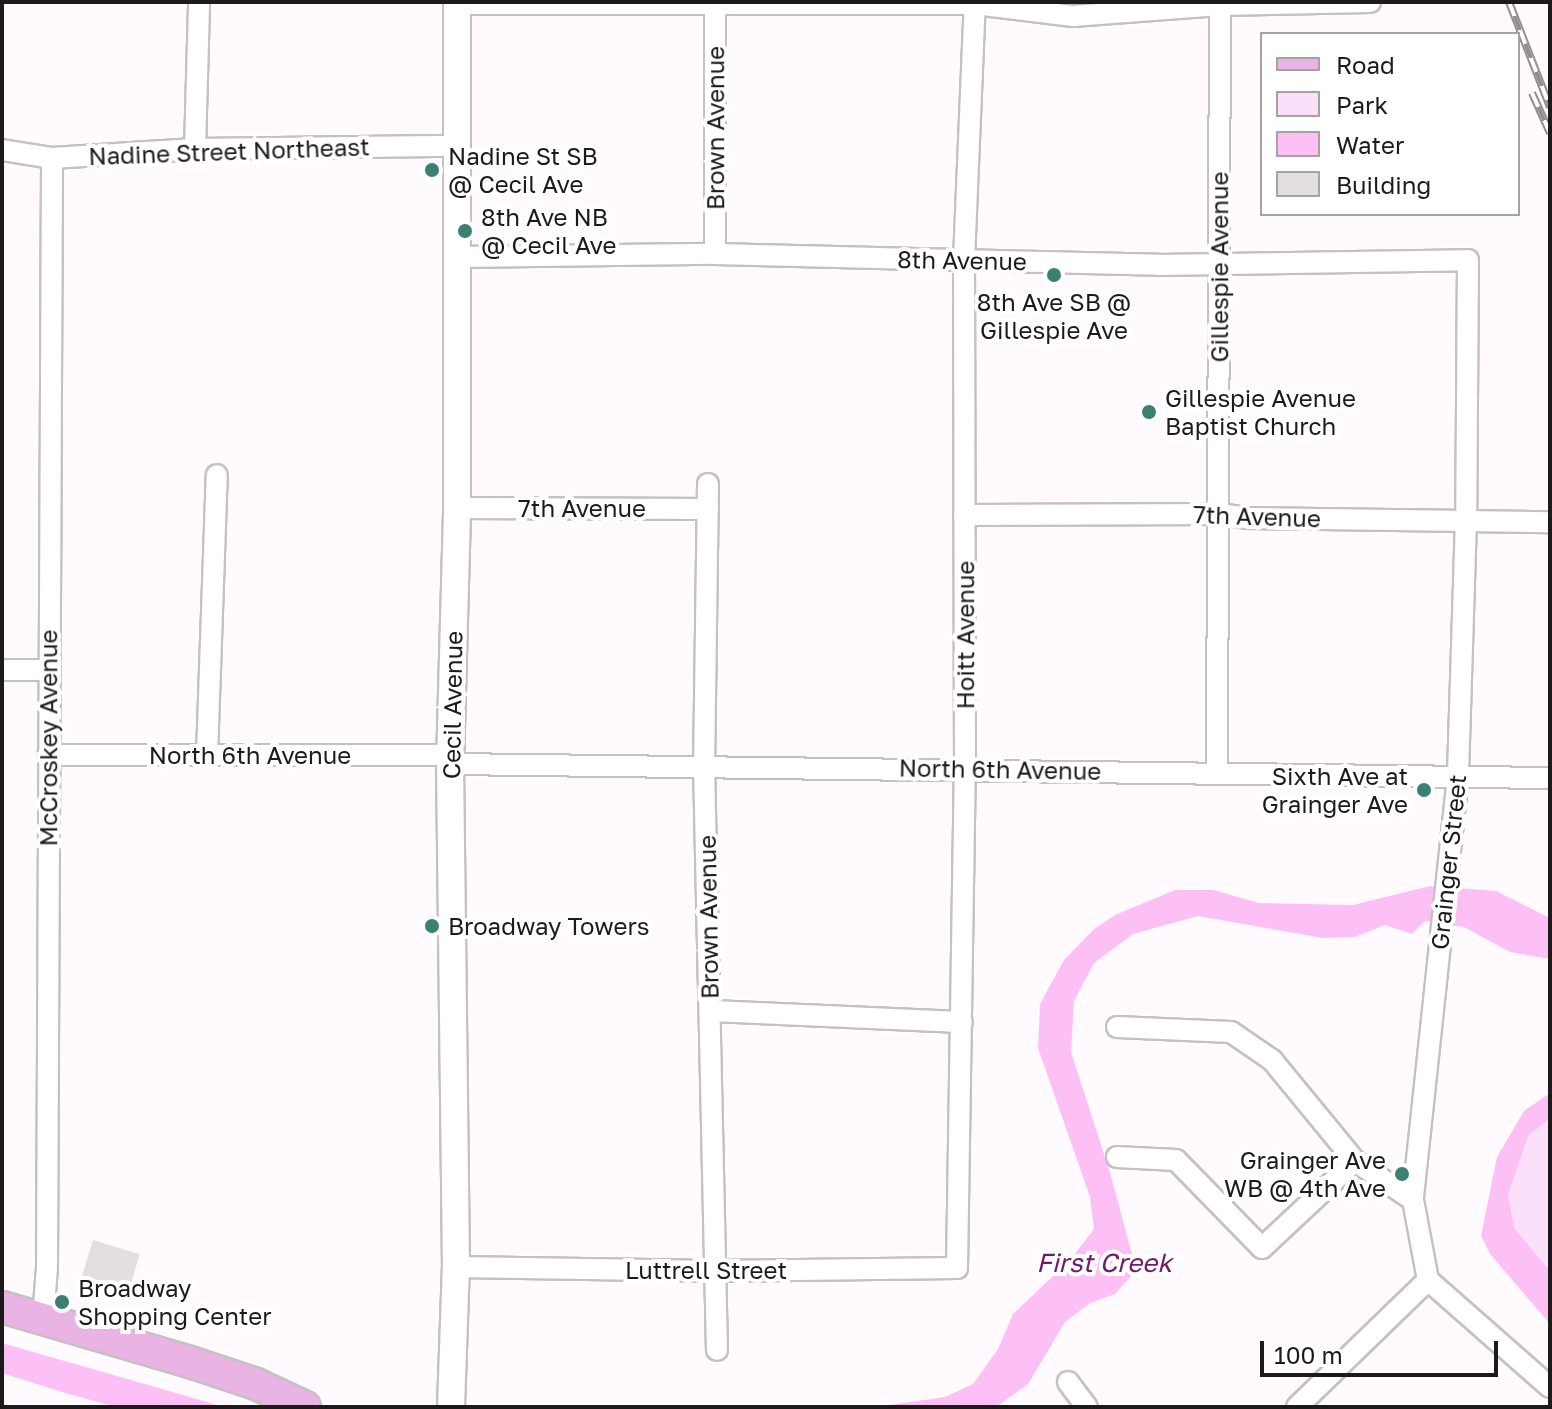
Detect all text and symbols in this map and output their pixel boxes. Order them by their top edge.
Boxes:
legend [1260,32,1520,216]
street label: Brown Avenue [701,46,729,210]
text: Road [1336,50,1395,79]
text: Park [1336,90,1388,119]
text: Water [1336,130,1404,159]
street label: Nadine Street Northeast [88,132,370,170]
place label: Nadine St SB @ Cecil Ave [448,142,598,198]
marker: Nadine St SB @ Cecil Ave [423,161,441,179]
text: Building [1336,170,1431,199]
street label: Gillespie Avenue [1205,172,1233,362]
place label: 8th Ave NB @ Cecil Ave [481,203,616,259]
marker: 8th Ave NB @ Cecil Ave [456,222,474,240]
street label: 8th Avenue [897,244,1027,276]
marker: 8th Ave SB @ Gillespie Ave [1045,266,1063,284]
place label: 8th Ave SB @ Gillespie Ave [977,288,1131,344]
place label: Gillespie Avenue Baptist Church [1165,384,1356,440]
marker: Gillespie Avenue Baptist Church [1140,403,1158,421]
street label: 7th Avenue [518,494,646,522]
street label: 7th Avenue [1193,499,1321,533]
street label: Hoitt Avenue [951,561,979,709]
street label: McCroskey Avenue [34,630,62,846]
street label: Cecil Avenue [436,631,468,779]
street label: North 6th Avenue [149,741,351,769]
street label: North 6th Avenue [899,753,1101,785]
place label: Sixth Ave at Grainger Ave [1262,762,1408,818]
street label: Grainger Street [1424,773,1472,951]
marker: Sixth Ave at Grainger Ave [1415,781,1433,799]
street label: Brown Avenue [692,835,724,999]
place label: Broadway Towers [448,912,649,940]
marker: Broadway Towers [423,917,441,935]
place label: Grainger Ave WB @ 4th Ave [1224,1146,1386,1202]
marker: Grainger Ave WB @ 4th Ave [1393,1165,1411,1183]
water label: First Creek [1036,1247,1172,1279]
street label: Luttrell Street [625,1256,787,1284]
place label: Broadway Shopping Center [78,1274,272,1330]
marker: Broadway Shopping Center [53,1293,71,1311]
scale bar [1264,1325,1502,1375]
text: 100 m [1274,1340,1343,1369]

